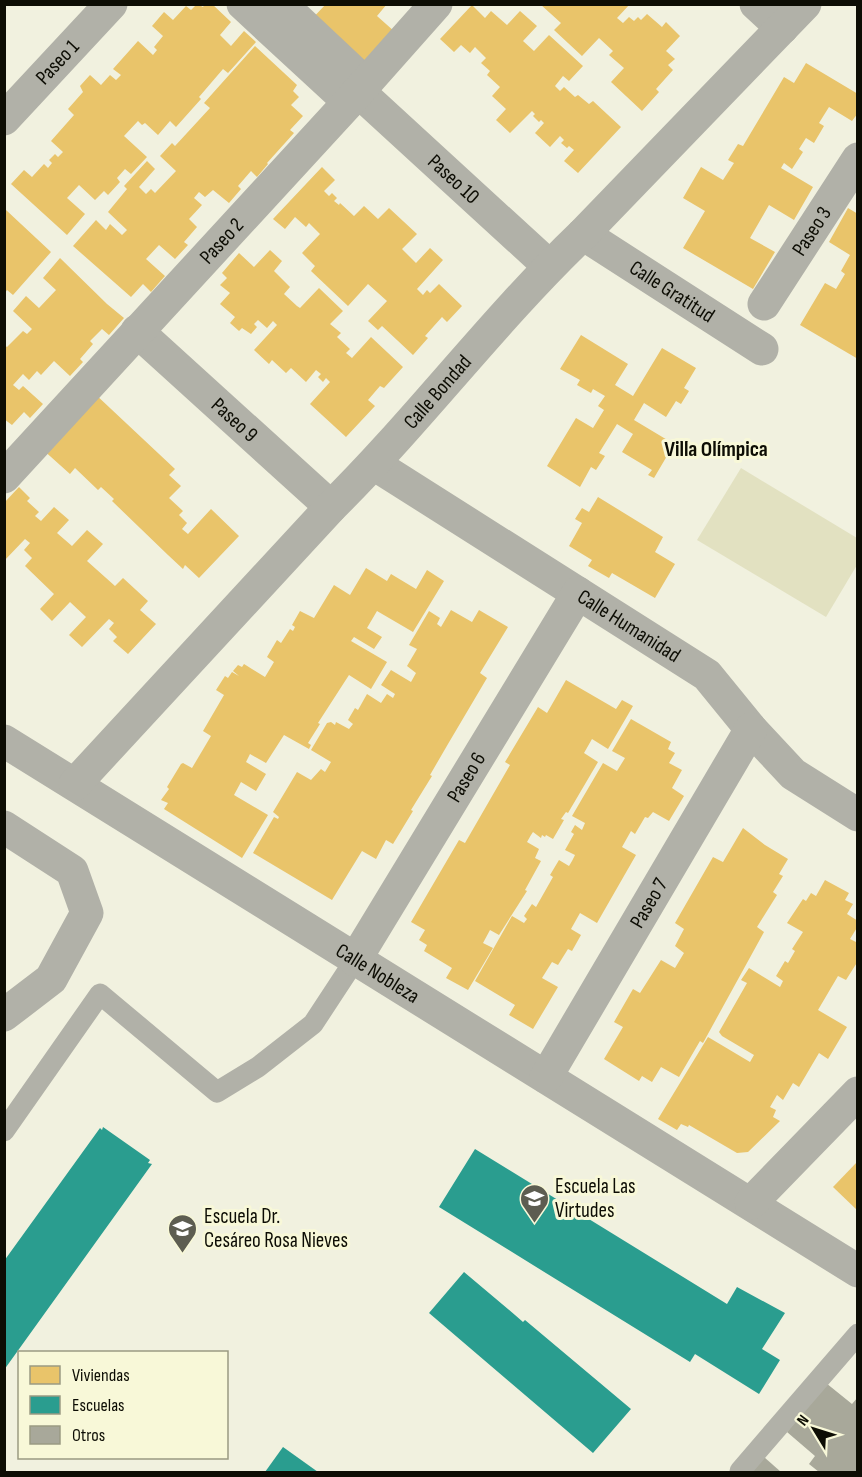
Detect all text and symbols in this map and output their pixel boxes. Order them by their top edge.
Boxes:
street label: Paseo 1 [31,34,85,90]
street label: Paseo 10 [422,149,485,209]
street label: Paseo 3 [787,202,837,261]
street label: Paseo 2 [194,213,249,269]
street label: Calle Gratitud [625,255,719,328]
street label: Calle Bondad [399,350,477,434]
street label: Paseo 9 [206,393,263,447]
district label: Villa Olímpica [664,436,768,463]
street label: Calle Humanidad [573,584,685,668]
street label: Paseo 6 [442,748,491,807]
street label: Paseo 7 [625,873,674,932]
street label: Calle Nobleza [331,938,424,1009]
place label: Escuela Las Virtudes [555,1174,636,1223]
school or university icon: Escuela Las Virtudes [518,1182,550,1224]
place label: Escuela Dr. Cesáreo Rosa Nieves [204,1204,348,1253]
school or university icon: Escuela Dr. Cesáreo Rosa Nieves [167,1212,199,1254]
legend [18,1351,228,1459]
text: Viviendas [72,1365,130,1386]
text: Escuelas [72,1395,125,1416]
north arrow [784,1399,844,1459]
text: N [793,1411,813,1430]
text: Otros [72,1425,105,1446]

